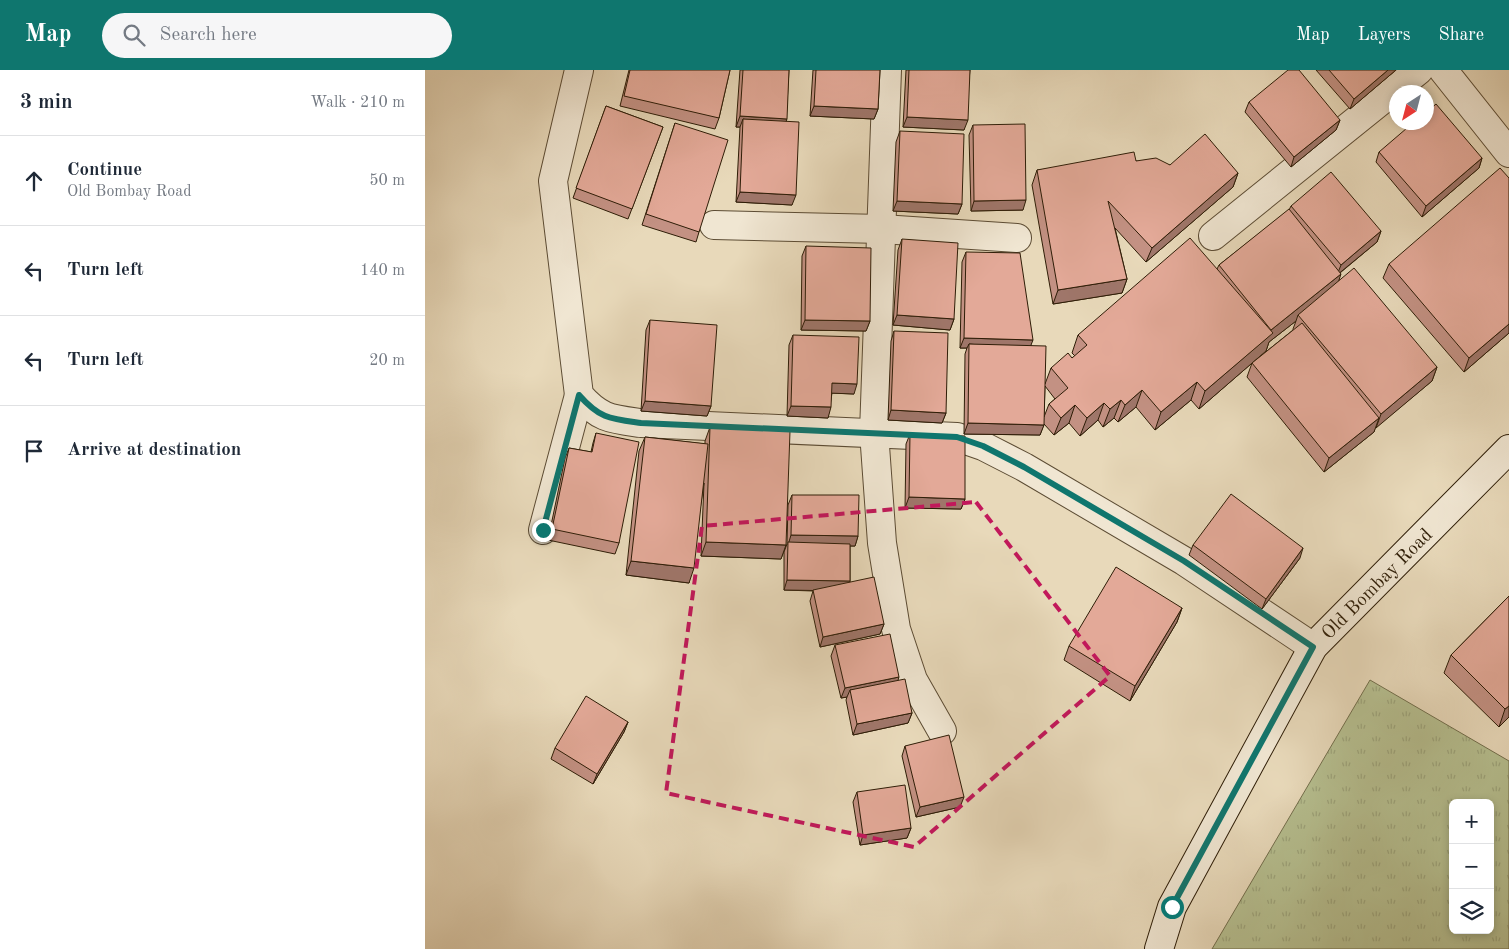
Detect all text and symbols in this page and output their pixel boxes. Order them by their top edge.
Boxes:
search box [102,13,452,58]
icon: search [120,21,148,49]
text: Map [25,23,72,47]
text: Search here [160,26,257,45]
text: Map [1296,26,1330,44]
text: Layers [1358,26,1410,44]
text: Share [1438,26,1484,44]
north arrow [1389,85,1434,130]
text: 3 min [20,92,73,113]
text: Walk · 210 m [310,95,405,111]
text: Continue [67,161,142,180]
icon: ahead [20,167,48,195]
text: 50 m [369,173,405,189]
text: Old Bombay Road [67,184,191,200]
icon: left [20,257,48,285]
text: Turn left [67,261,144,280]
text: 140 m [360,263,405,279]
icon: left [20,347,48,375]
text: Turn left [67,351,144,370]
text: 20 m [369,353,405,369]
icon: arrive [20,437,48,465]
text: Arrive at destination [67,441,241,460]
route end [532,519,555,542]
street label: Old Bombay Road [1319,526,1437,644]
map controls [1449,799,1494,934]
button: + [1449,799,1494,844]
button: − [1449,844,1494,889]
button: layers [1449,889,1494,934]
route start [1161,896,1184,919]

